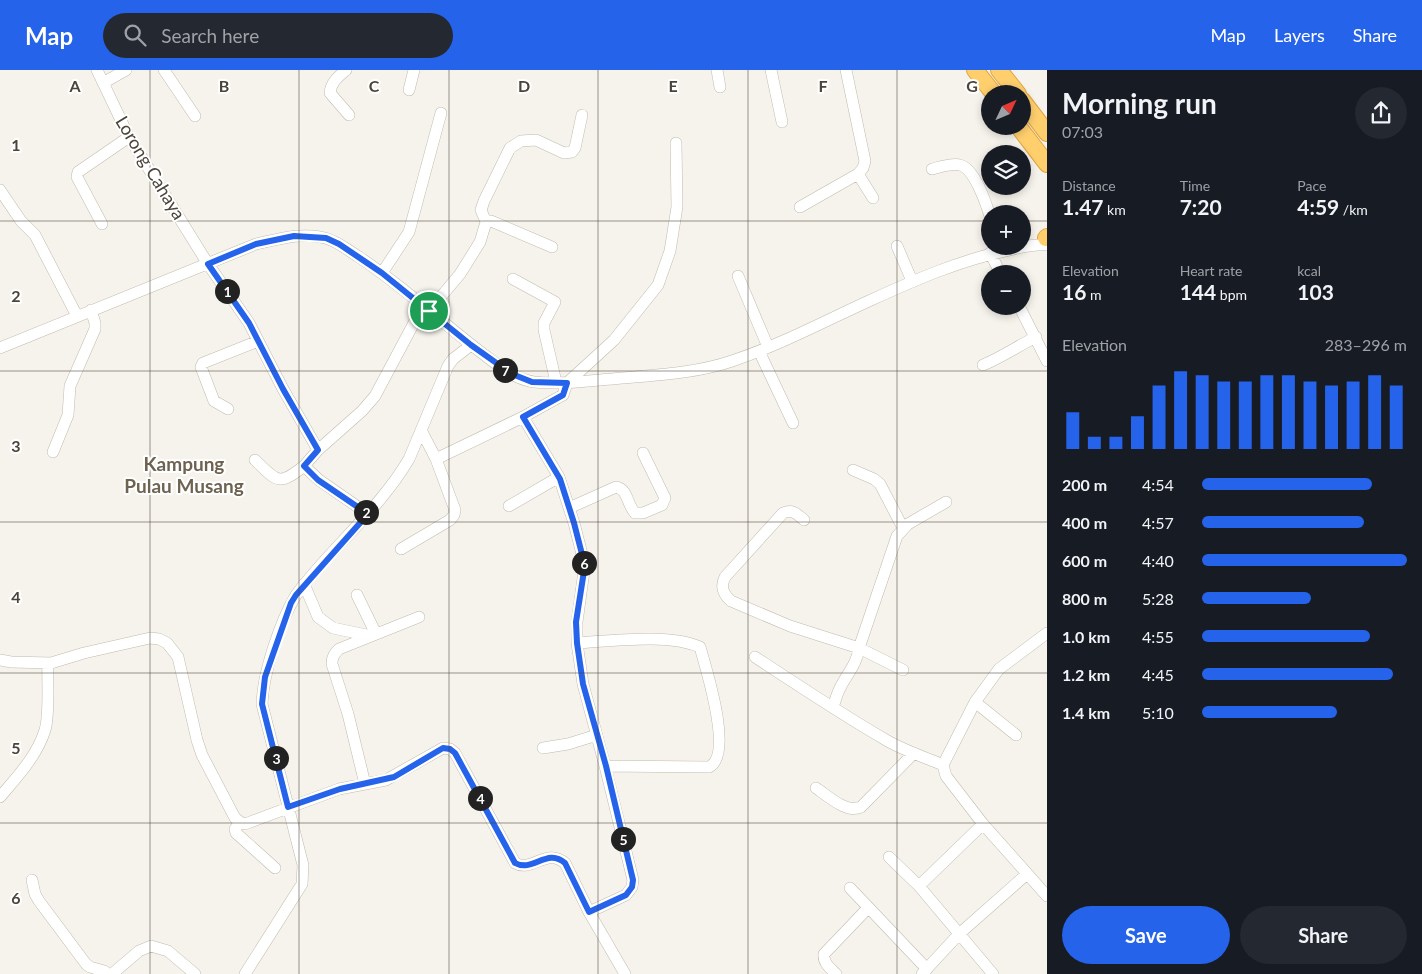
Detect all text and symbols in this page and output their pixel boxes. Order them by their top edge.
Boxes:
search box [103,13,453,58]
text: Map [25,21,73,50]
icon: search [121,21,149,49]
text: Search here [161,24,259,47]
text: Map [1210,24,1246,46]
text: Layers [1274,24,1325,46]
text: Share [1353,24,1397,46]
text: A [68,76,81,95]
text: B [219,76,229,95]
text: C [369,76,380,95]
text: D [518,76,530,95]
text: E [668,76,678,95]
text: F [818,76,828,95]
text: G [966,76,978,95]
north arrow [981,85,1031,135]
map controls [981,85,1031,315]
text: Morning run [1062,86,1217,120]
button: share [1355,87,1407,139]
street label: Lorong Cahaya [111,112,190,223]
text: 07:03 [1062,122,1103,141]
text: 1 [11,135,21,154]
button: layers [981,145,1031,195]
text: Distance [1062,177,1116,194]
text: Time [1180,177,1210,194]
text: Pace [1297,177,1326,194]
text: 1.47 [1062,194,1104,219]
text: 7:20 [1180,194,1222,219]
text: 4:59 [1297,194,1339,219]
text: km [1104,201,1126,218]
text: /km [1339,201,1368,218]
button: + [981,205,1031,255]
text: Elevation [1062,262,1119,279]
text: Heart rate [1180,262,1242,279]
text: kcal [1297,262,1321,279]
button: − [981,265,1031,315]
pin: 1 [214,278,240,304]
text: 16 [1062,279,1086,304]
text: 144 [1180,279,1216,304]
text: 103 [1297,279,1334,304]
text: 1 [223,283,232,300]
text: 2 [11,286,21,305]
text: m [1086,286,1101,303]
text: bpm [1216,286,1247,303]
pin [408,290,450,332]
icon: arrive [415,297,443,325]
text: Elevation [1062,335,1127,354]
text: 283–296 m [1325,335,1407,354]
pin: 7 [492,358,518,382]
text: 7 [501,362,510,379]
text: 3 [11,436,21,455]
district label: Kampung Pulau Musang [124,452,244,497]
text: 200 m [1062,475,1107,494]
text: 4:54 [1142,475,1174,494]
pin: 2 [354,500,378,524]
text: 2 [362,504,371,521]
text: 400 m [1062,513,1107,532]
text: 4:57 [1142,513,1174,532]
pin: 6 [572,550,596,576]
text: 600 m [1062,551,1107,570]
text: 4:40 [1142,551,1174,570]
text: 6 [580,555,589,572]
text: 4 [11,587,21,606]
text: 800 m [1062,589,1107,608]
text: 5:28 [1142,589,1174,608]
text: 1.0 km [1062,627,1110,646]
text: 4:55 [1142,627,1174,646]
text: 1.2 km [1062,665,1110,684]
text: 4:45 [1142,665,1174,684]
text: 1.4 km [1062,703,1110,722]
text: 5:10 [1142,703,1174,722]
text: 5 [11,738,21,757]
pin: 3 [264,746,288,770]
text: 3 [272,750,281,767]
pin: 4 [468,786,492,810]
text: 4 [476,790,485,807]
pin: 5 [610,826,636,852]
text: 5 [619,831,628,848]
text: 6 [11,888,21,907]
button: Save [1062,906,1230,964]
button: Share [1240,906,1407,964]

